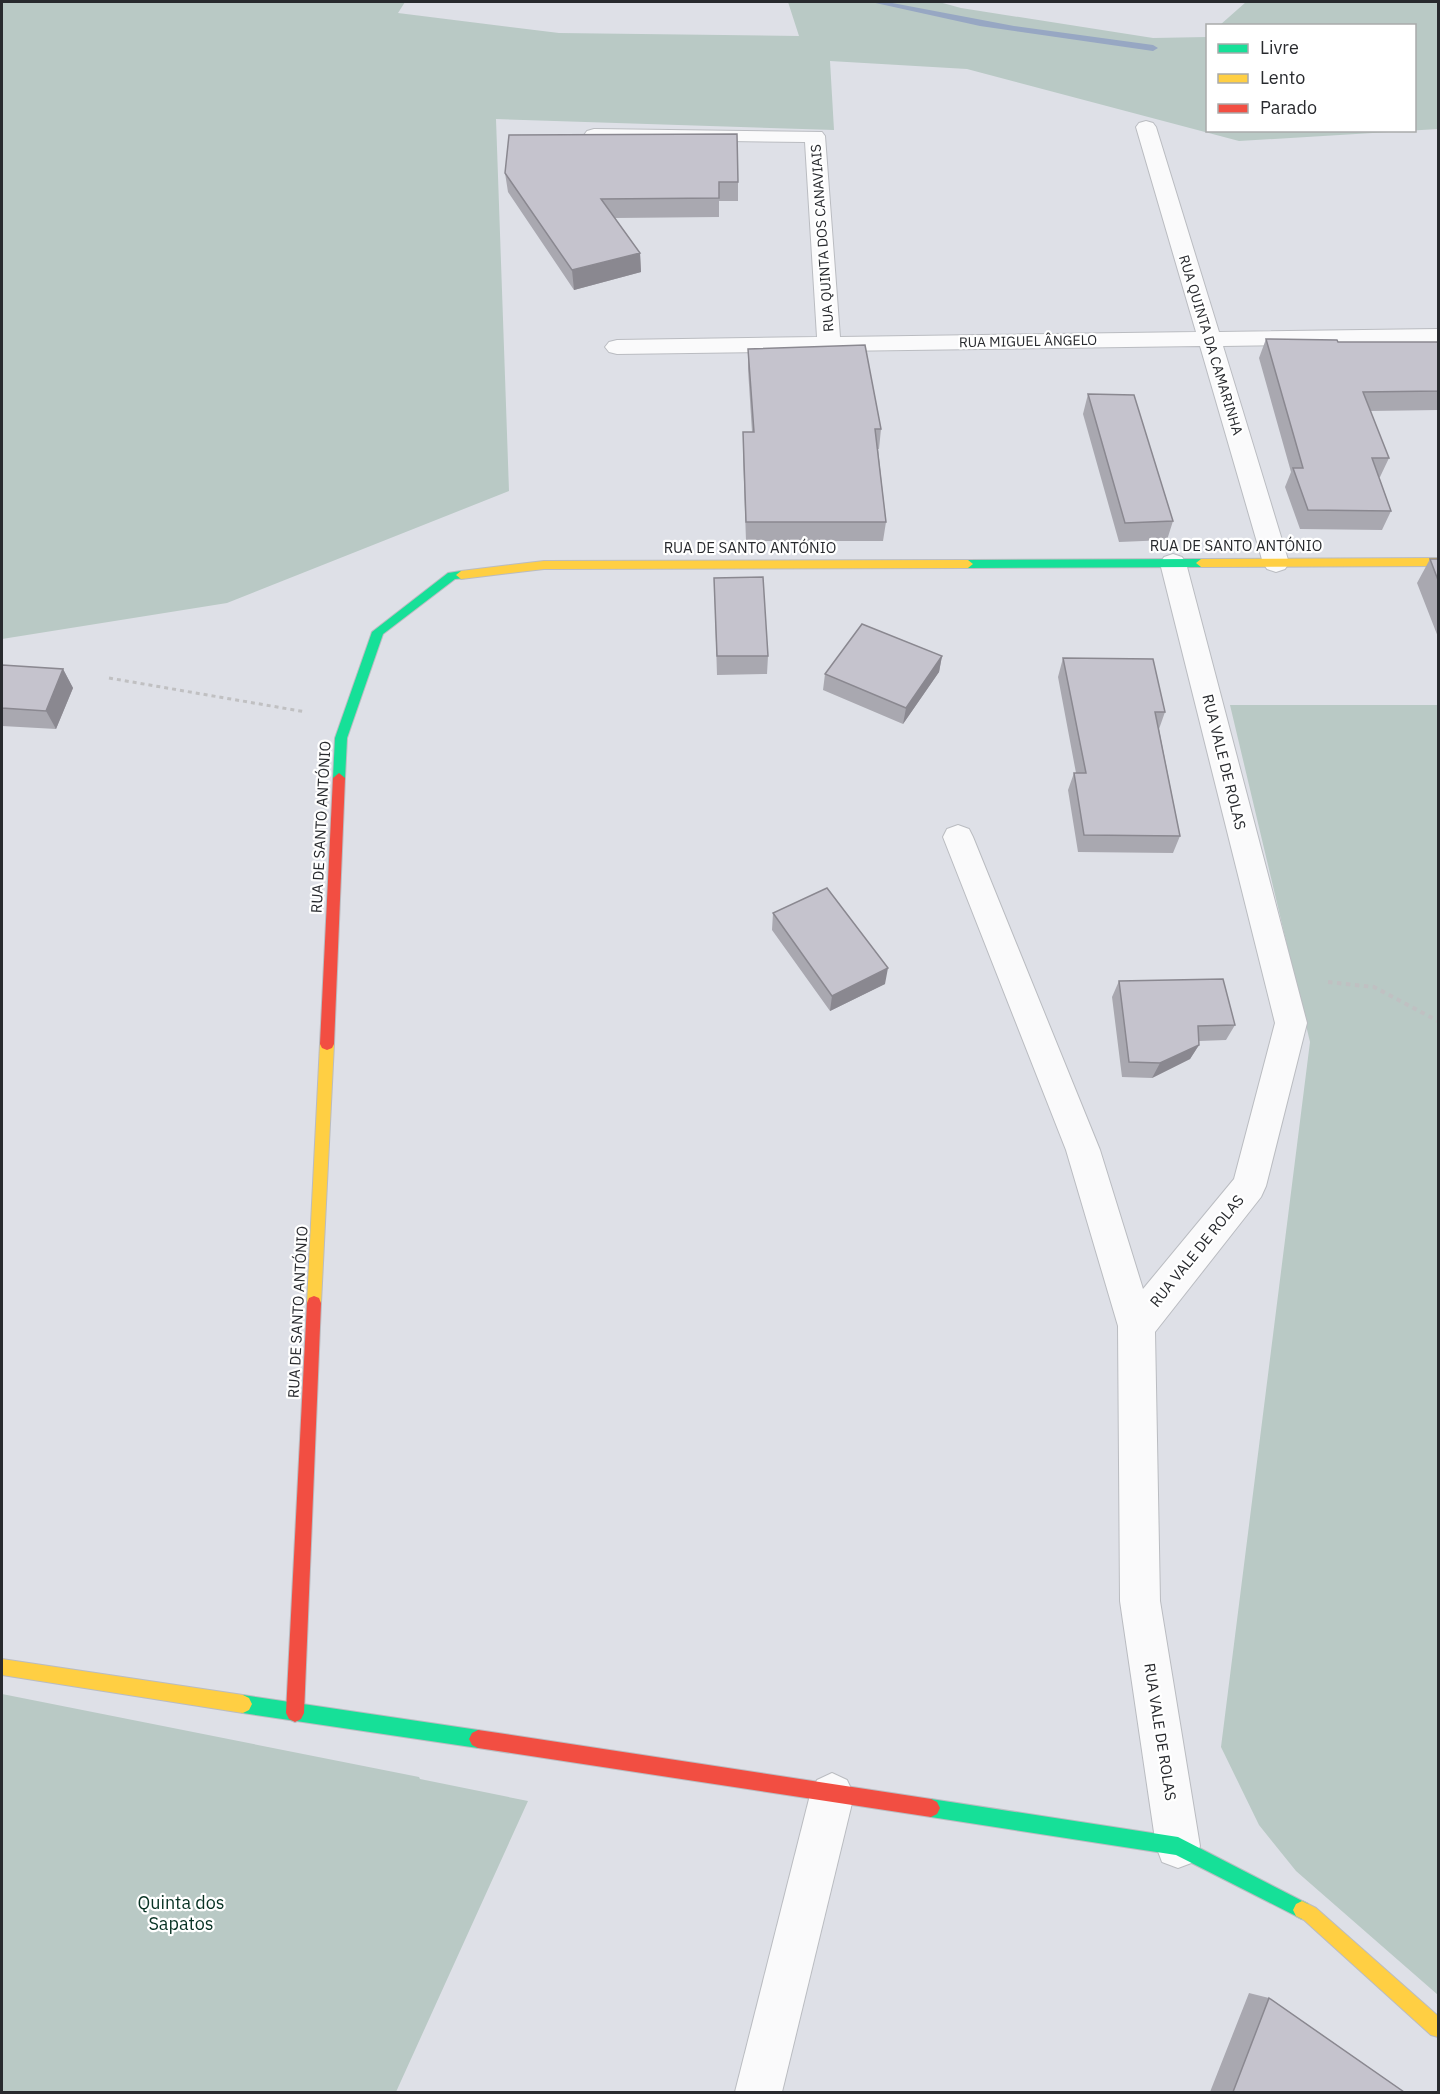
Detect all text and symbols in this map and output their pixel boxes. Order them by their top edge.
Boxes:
legend [1206,24,1416,132]
text: Livre [1260,36,1299,59]
text: Lento [1260,66,1305,89]
text: Parado [1260,96,1317,119]
street label: RUA QUINTA DOS CANAVIAIS [806,143,838,333]
street label: RUA QUINTA DA CAMARINHA [1175,253,1247,437]
street label: RUA MIGUEL ÂNGELO [959,331,1097,351]
street label: RUA DE SANTO ANTÓNIO [1150,536,1322,555]
street label: RUA DE SANTO ANTÓNIO [664,538,836,557]
street label: RUA VALE DE ROLAS [1198,692,1251,832]
street label: RUA DE SANTO ANTÓNIO [306,740,335,914]
street label: RUA VALE DE ROLAS [1145,1191,1248,1311]
street label: RUA DE SANTO ANTÓNIO [283,1225,312,1399]
street label: RUA VALE DE ROLAS [1140,1662,1181,1802]
park label: Quinta dos Sapatos [137,1891,225,1935]

